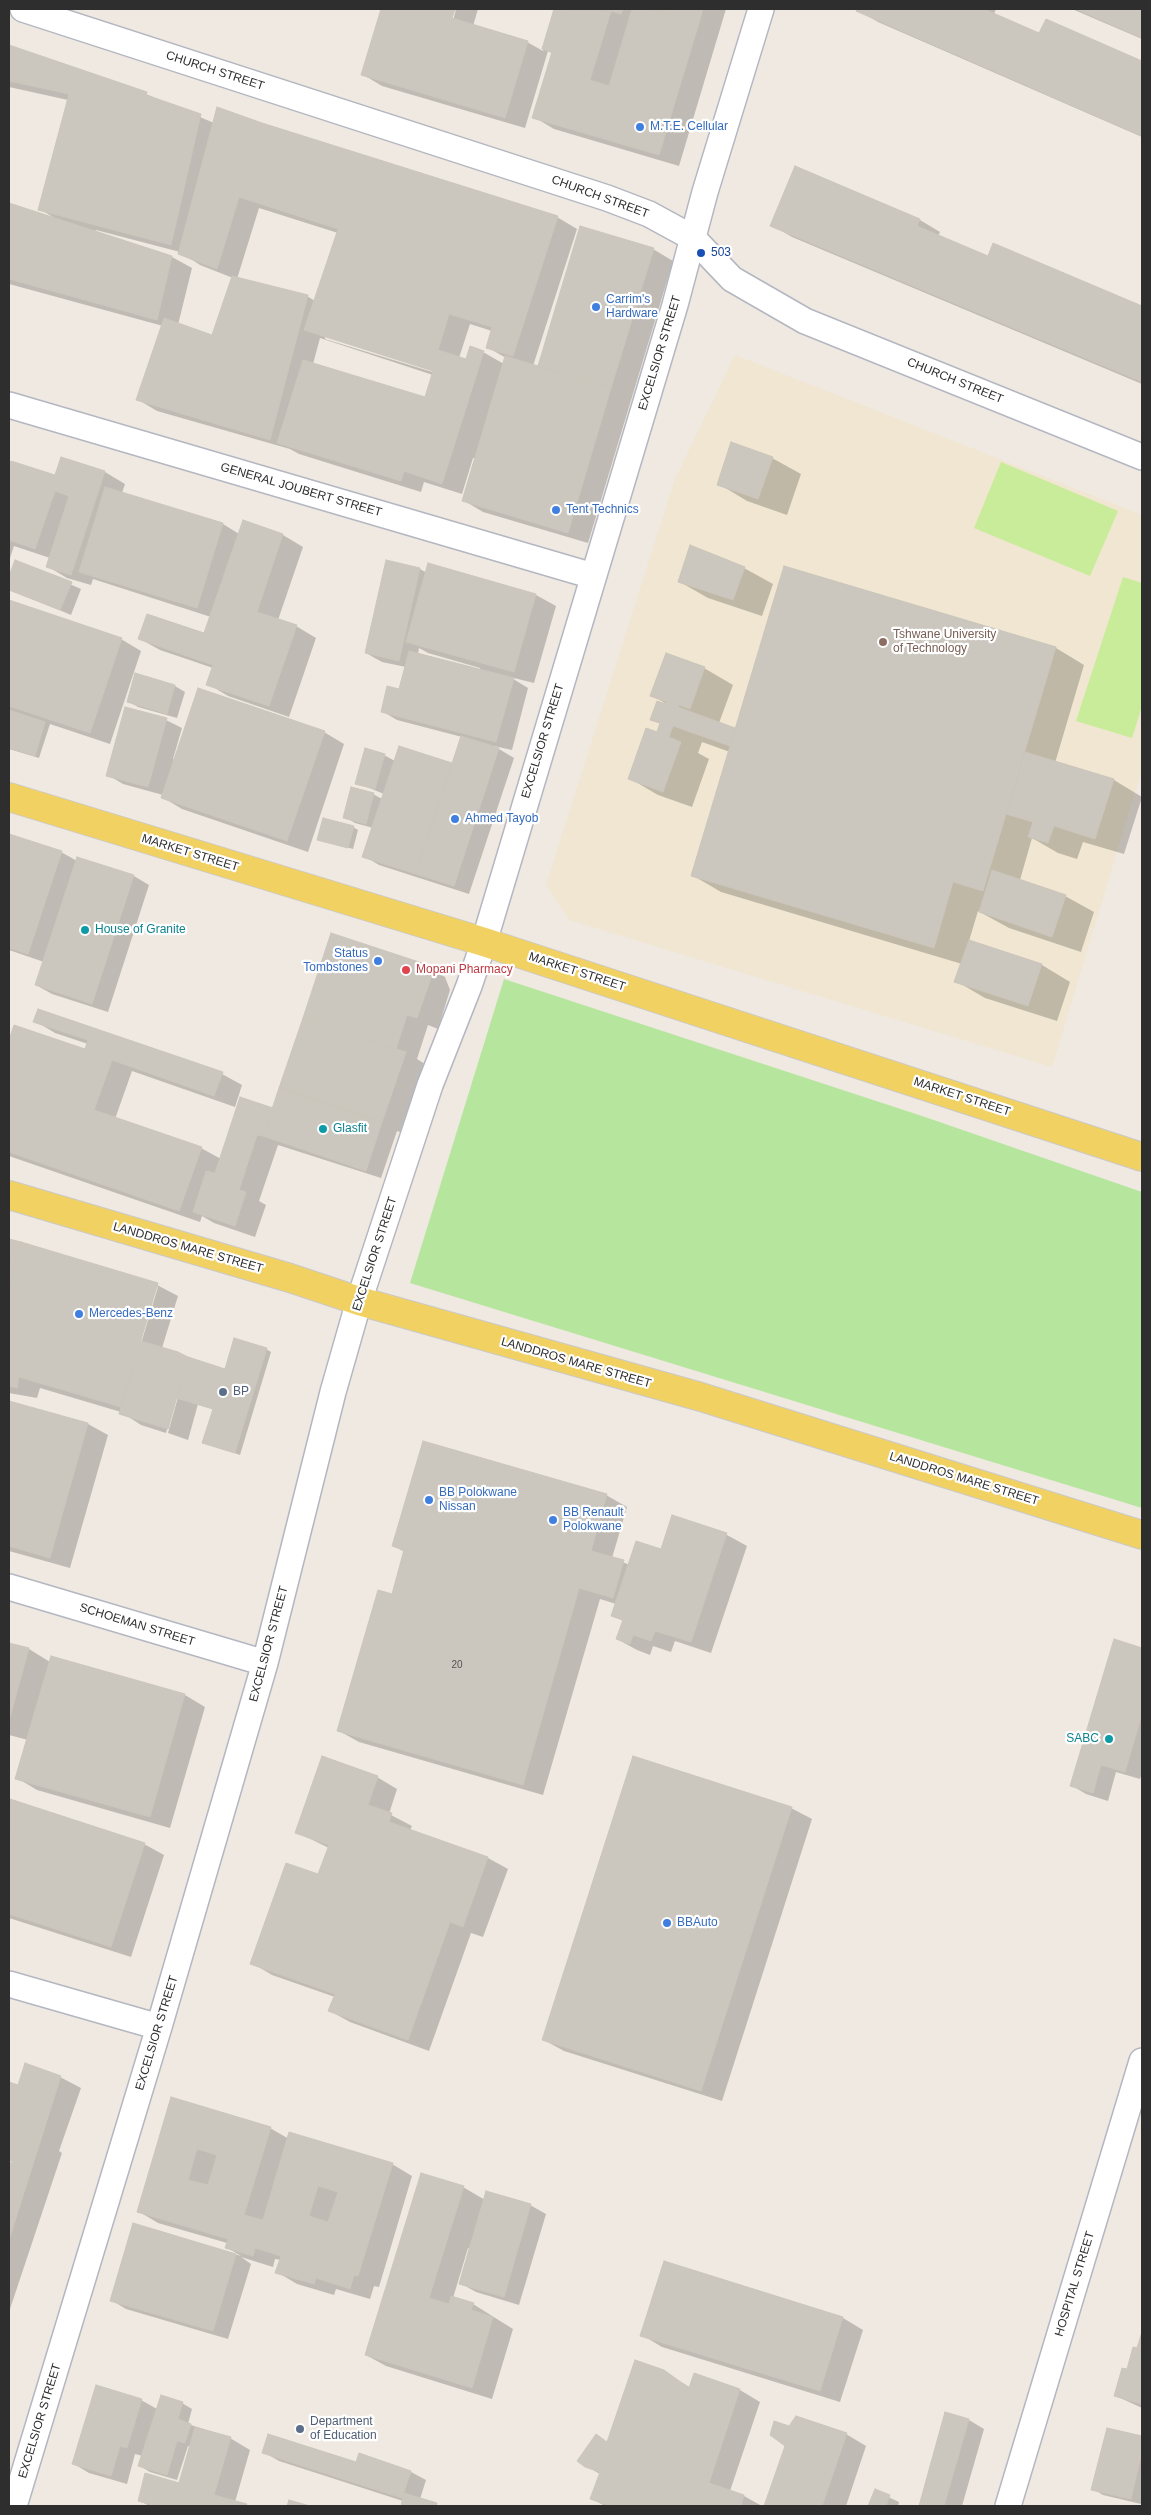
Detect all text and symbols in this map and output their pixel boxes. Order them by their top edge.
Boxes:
street label: CHURCH STREET [164,48,266,94]
place label: M.T.E. Cellular [650,120,728,134]
marker: M.T.E. Cellular [634,121,646,133]
street label: CHURCH STREET [549,173,651,221]
place label: 503 [711,246,731,260]
marker: 503 [695,247,707,259]
place label: Carrim's Hardware [606,293,658,321]
street label: EXCELSIOR STREET [636,294,684,412]
marker: Carrim's Hardware [590,301,602,313]
street label: CHURCH STREET [905,355,1005,407]
street label: GENERAL JOUBERT STREET [219,460,383,520]
place label: Tent Technics [566,503,639,517]
marker: Tent Technics [550,504,562,516]
place label: Tshwane University of Technology [893,628,996,656]
marker: Tshwane University of Technology [877,636,889,648]
street label: EXCELSIOR STREET [519,682,567,800]
place label: Ahmed Tayob [465,812,538,826]
marker: Ahmed Tayob [449,813,461,825]
street label: MARKET STREET [140,831,240,875]
place label: House of Granite [95,923,186,937]
marker: House of Granite [79,924,91,936]
place label: Status Tombstones [303,947,368,975]
street label: MARKET STREET [527,950,627,994]
marker: Status Tombstones [372,955,384,967]
place label: Mopani Pharmacy [416,963,513,977]
marker: Mopani Pharmacy [400,964,412,976]
street label: MARKET STREET [912,1075,1012,1119]
place label: Glasfit [333,1122,367,1136]
marker: Glasfit [317,1123,329,1135]
street label: EXCELSIOR STREET [350,1195,400,1313]
street label: LANDDROS MARE STREET [111,1220,265,1276]
place label: Mercedes-Benz [89,1307,173,1321]
marker: Mercedes-Benz [73,1308,85,1320]
street label: LANDDROS MARE STREET [499,1335,653,1391]
place label: BP [233,1385,249,1399]
marker: BP [217,1386,229,1398]
street label: LANDDROS MARE STREET [888,1449,1040,1509]
place label: BB Polokwane Nissan [439,1486,517,1514]
marker: BB Polokwane Nissan [423,1494,435,1506]
place label: BB Renault Polokwane [563,1506,624,1534]
marker: BB Renault Polokwane [547,1514,559,1526]
street label: EXCELSIOR STREET [247,1584,291,1704]
street label: SCHOEMAN STREET [78,1601,196,1649]
house number: 20 [451,1659,463,1671]
place label: SABC [1066,1732,1099,1746]
marker: SABC [1103,1733,1115,1745]
place label: BBAuto [677,1916,718,1930]
marker: BBAuto [661,1917,673,1929]
street label: EXCELSIOR STREET [133,1974,181,2092]
street label: HOSPITAL STREET [1052,2230,1098,2338]
street label: EXCELSIOR STREET [16,2362,64,2480]
place label: Department of Education [310,2415,377,2443]
marker: Department of Education [294,2423,306,2435]

